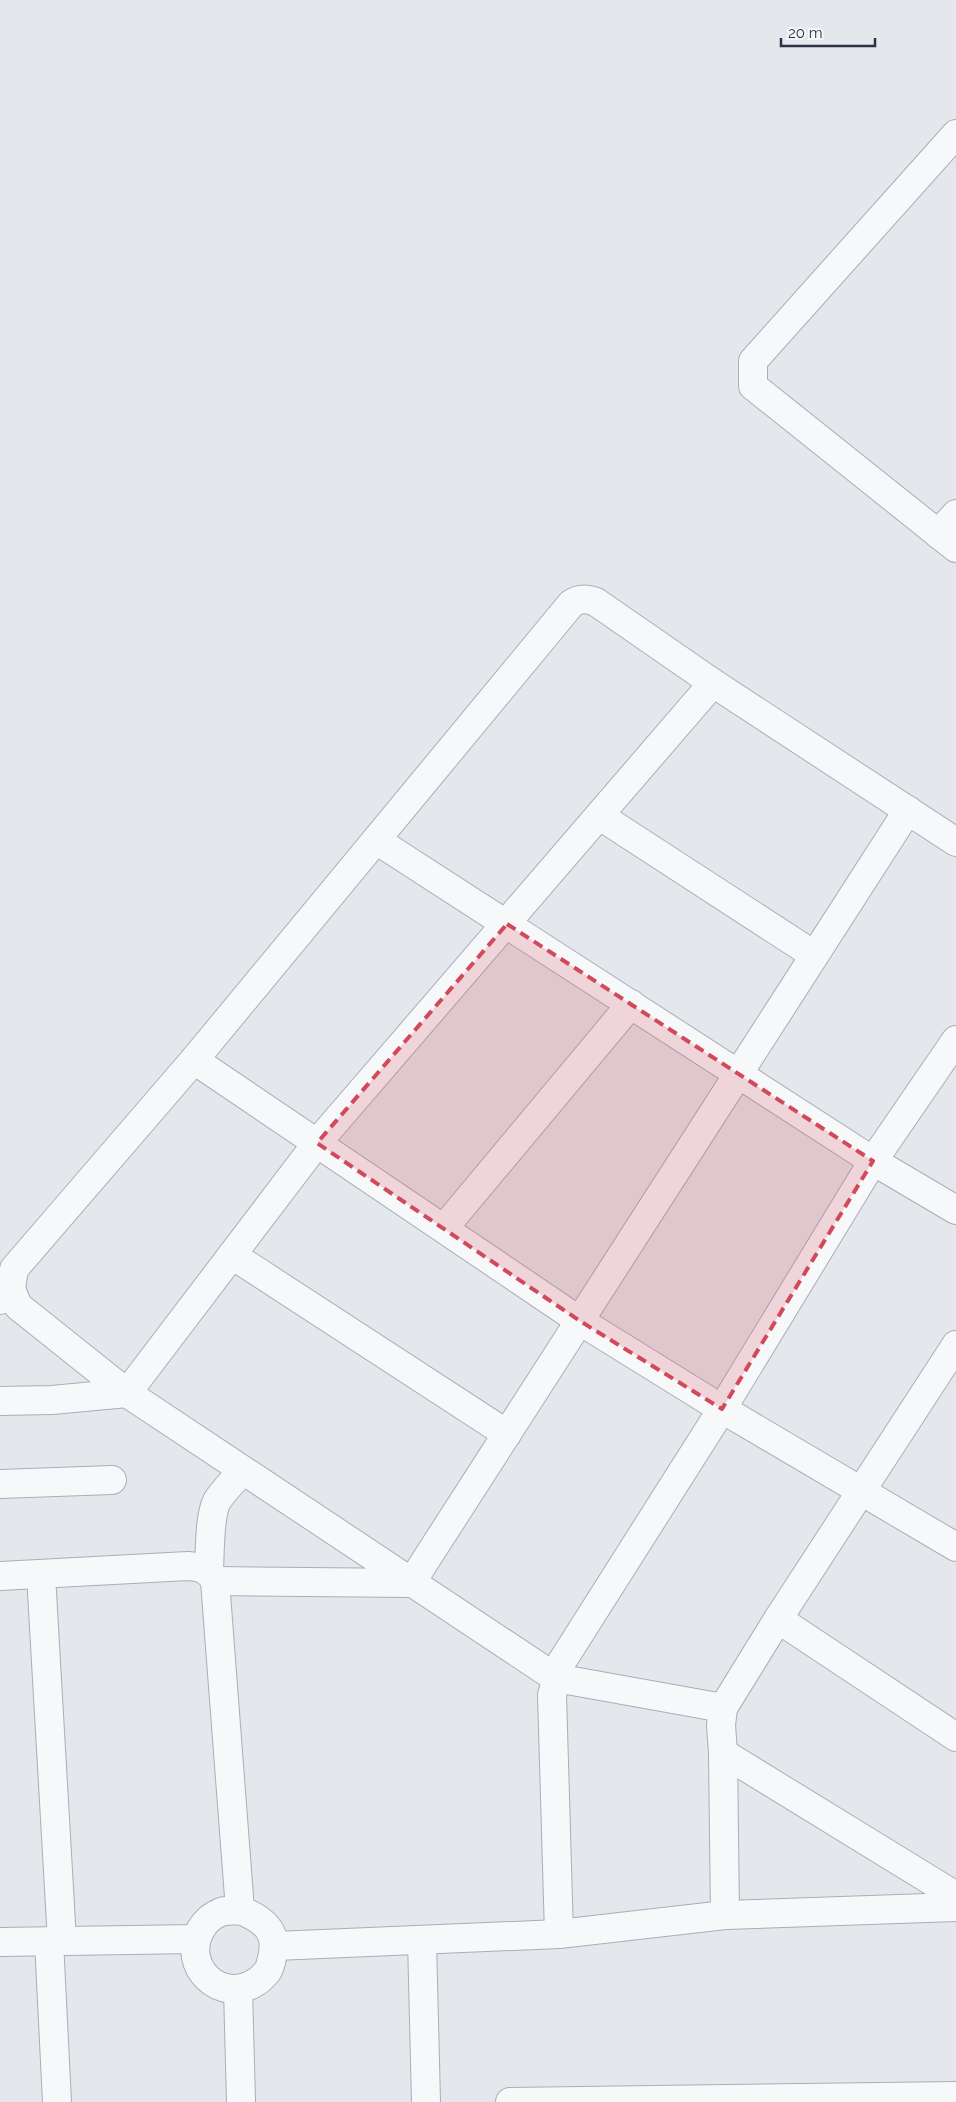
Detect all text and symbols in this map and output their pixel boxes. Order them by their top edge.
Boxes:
scale bar [781,15,875,47]
text: 20 m [788,24,823,42]

